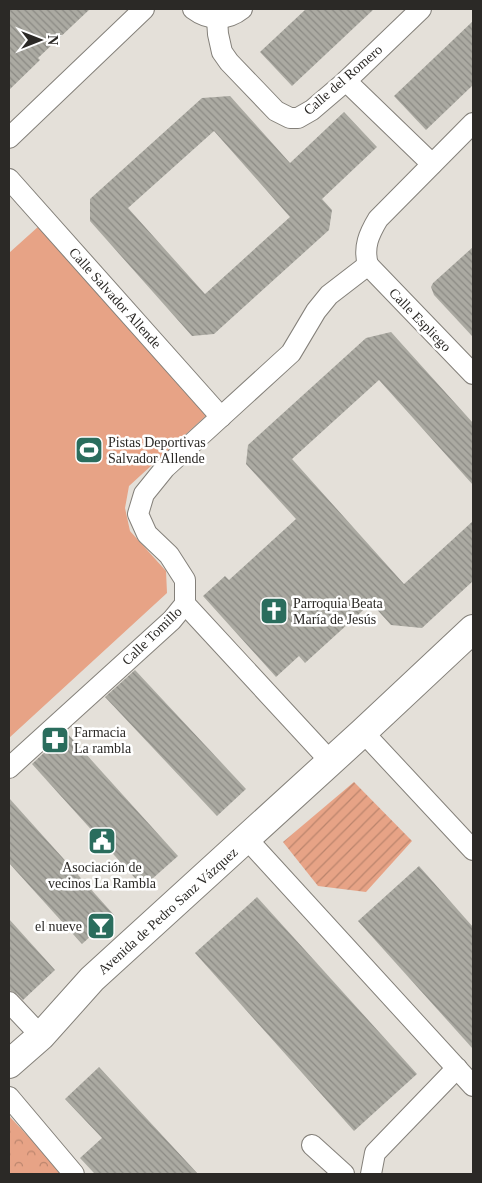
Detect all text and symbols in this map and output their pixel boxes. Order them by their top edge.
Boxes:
north arrow [15,15,65,65]
text: N [45,35,60,45]
street label: Calle del Romero [301,42,385,118]
street label: Calle Salvador Allende [66,245,164,351]
street label: Calle Espliego [386,285,454,355]
sports icon: Pistas Deportivas Salvador Allende [74,435,104,465]
place label: Pistas Deportivas Salvador Allende [108,435,206,466]
church icon: Parroquia Beata María de Jesús [259,596,289,626]
place label: Parroquia Beata María de Jesús [293,596,384,627]
street label: Calle Tomillo [119,604,185,668]
pharmacy icon: Farmacia La rambla [40,725,70,755]
place label: Farmacia La rambla [74,725,132,756]
public building icon: Asociación de vecinos La Rambla [87,826,117,856]
street label: Avenida de Pedro Sanz Vázquez [95,844,241,978]
place label: Asociación de vecinos La Rambla [48,860,157,891]
bar icon: el nueve [86,911,116,941]
place label: el nueve [35,919,82,934]

